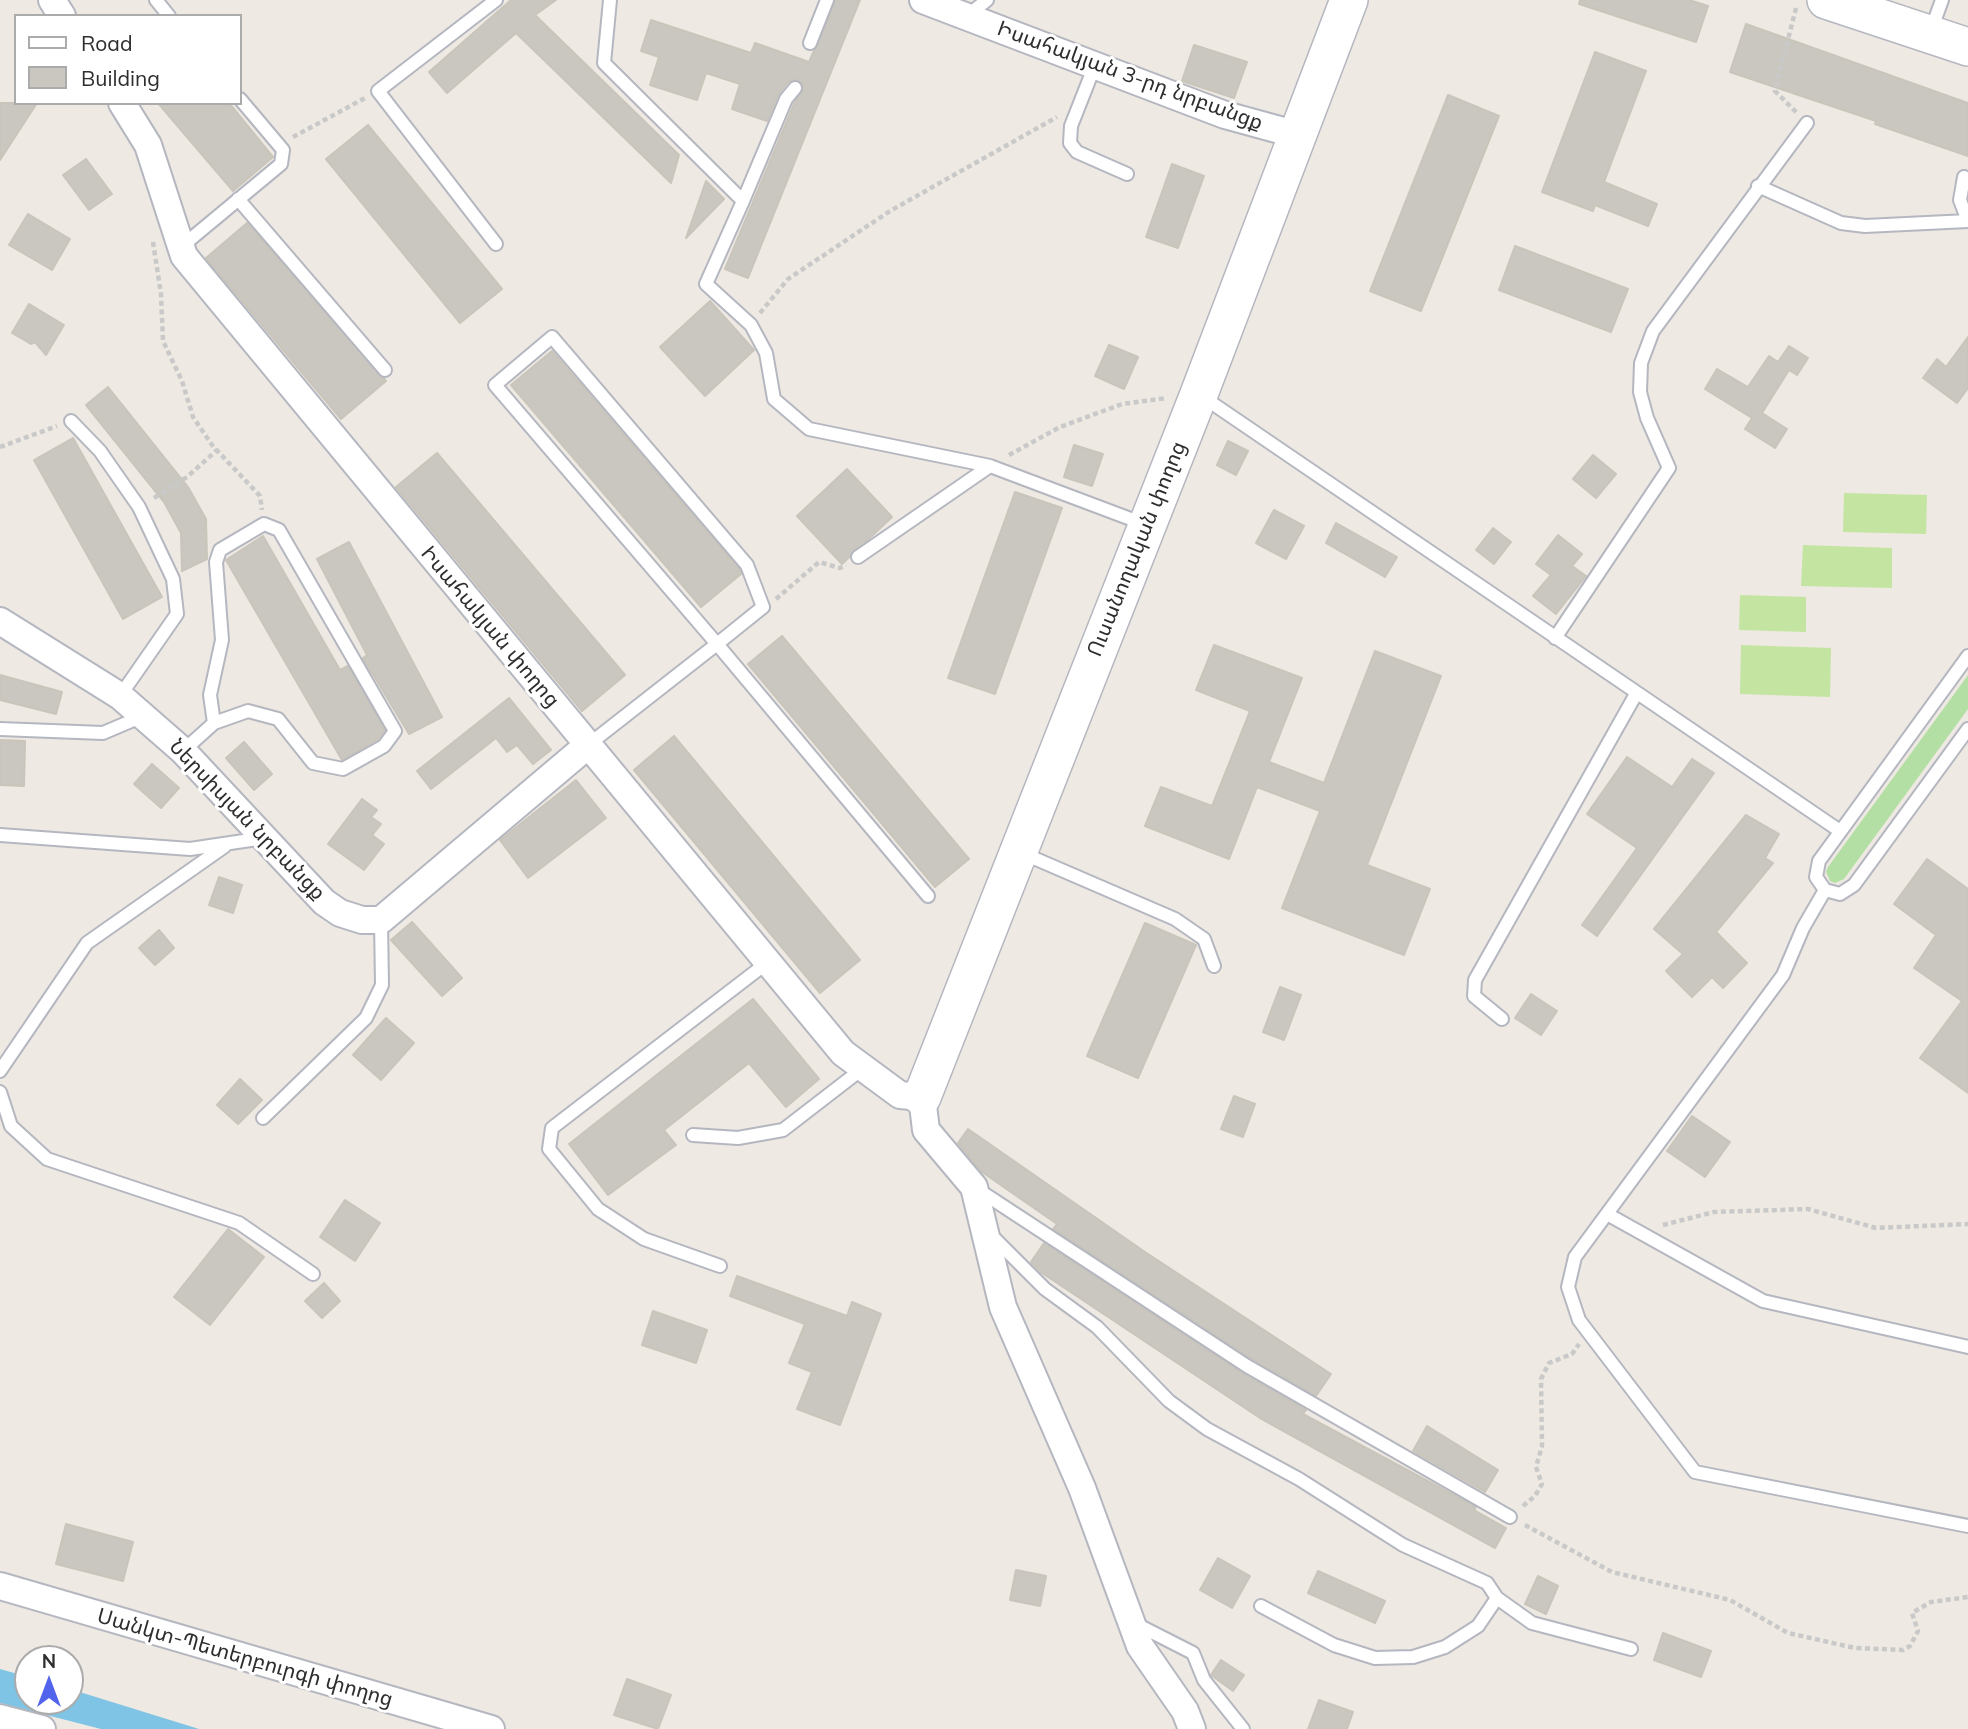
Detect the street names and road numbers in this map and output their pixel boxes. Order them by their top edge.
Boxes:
street label: Իսահակյան 3-րդ նրբանցք [994,16,1266,136]
street label: Ուսանողական փողոց [1082,438,1192,660]
street label: Իսահակյան փողոց [415,541,565,713]
street label: Ներսիսյան նրբանցք [164,734,330,906]
street label: Սանկտ-Պետերբուրգի փողոց [94,1604,396,1712]

